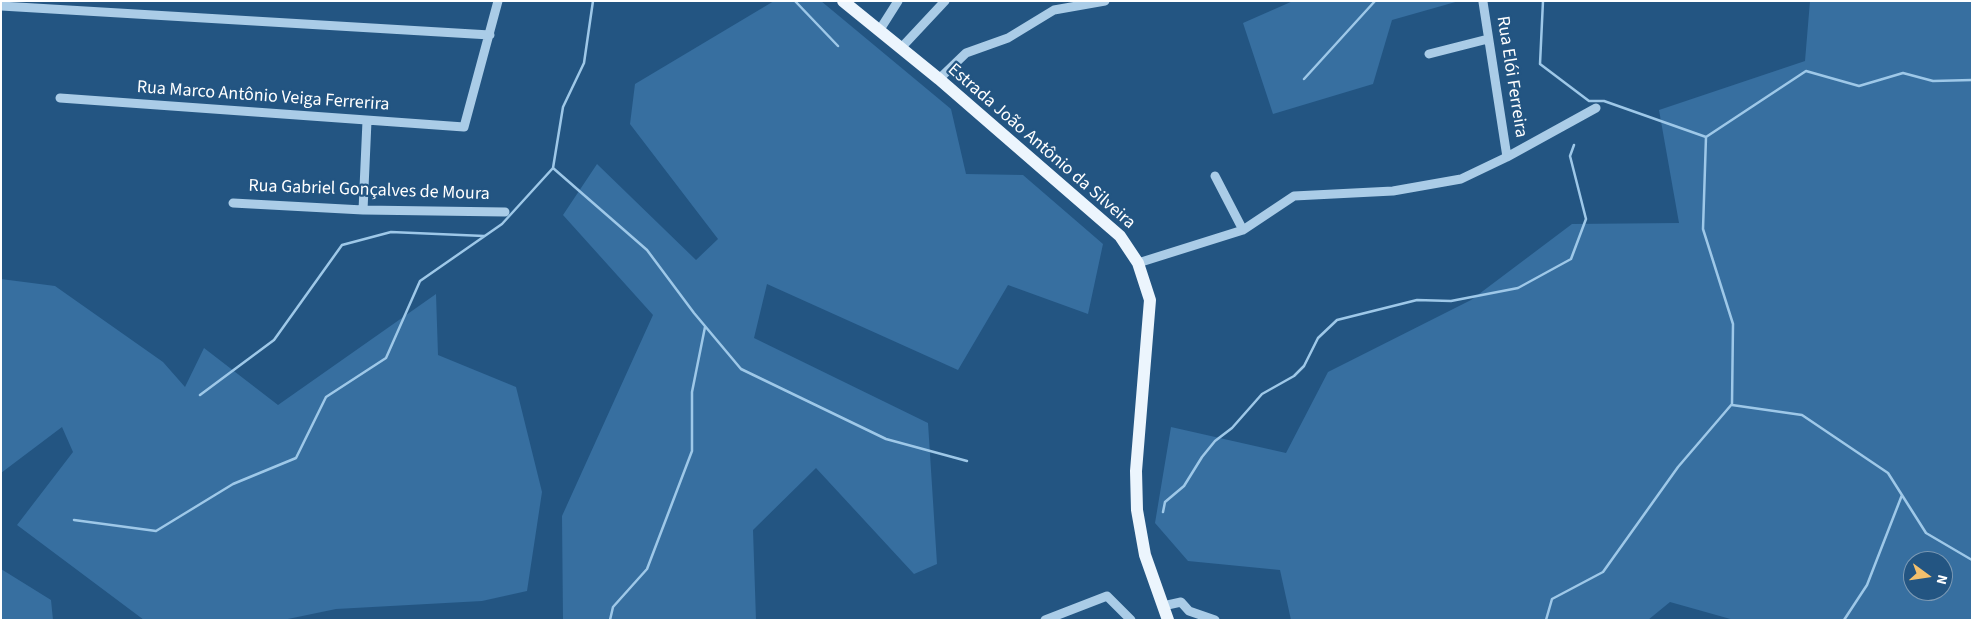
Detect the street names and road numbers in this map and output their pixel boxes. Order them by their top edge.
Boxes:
street label: Rua Elói Ferreira [1491,15,1531,139]
street label: Estrada João Antônio da Silveira [943,60,1139,234]
street label: Rua Marco Antônio Veiga Ferrerira [136,77,390,117]
street label: Rua Gabriel Gonçalves de Moura [248,176,490,206]

